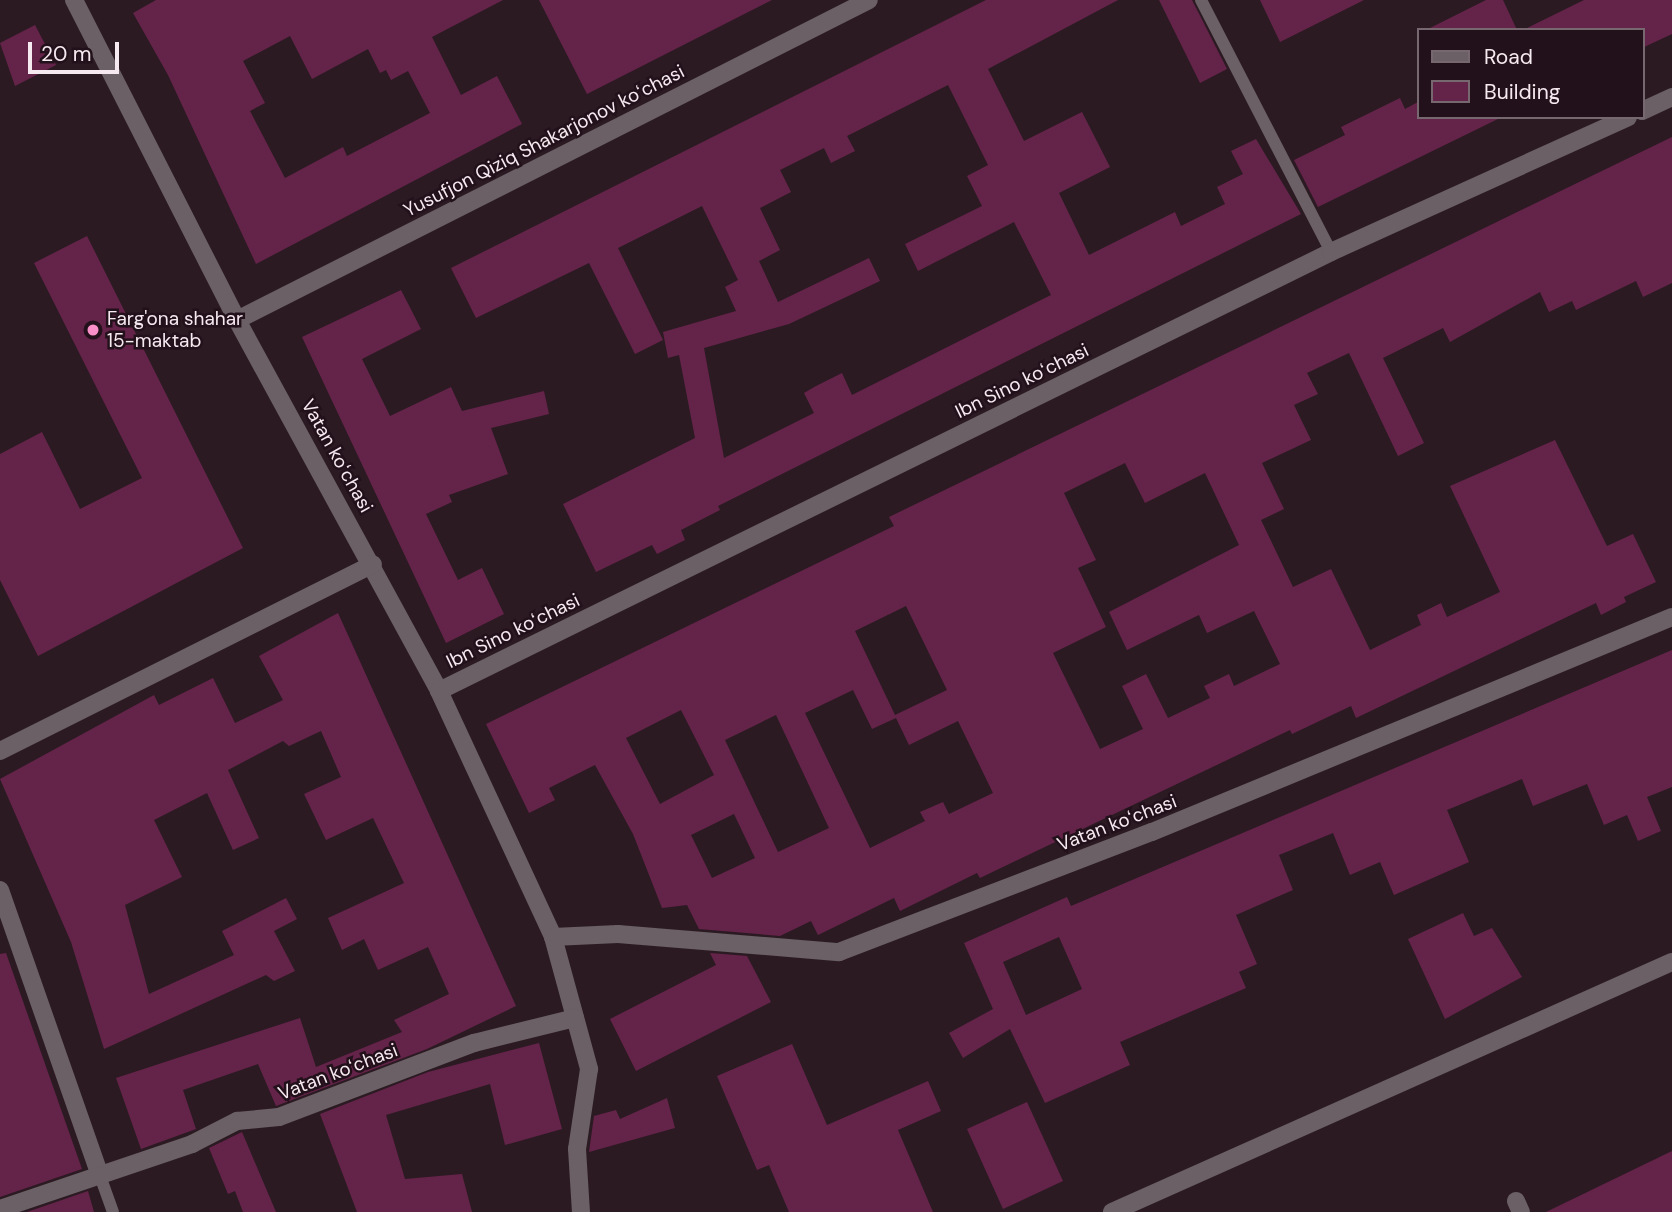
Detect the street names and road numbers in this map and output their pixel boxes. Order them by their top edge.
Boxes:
street label: Yusufjon Qiziq Shakarjonov koʻchasi [400,60,688,222]
street label: Ibn Sino koʻchasi [952,339,1092,423]
street label: Vatan koʻchasi [296,395,378,517]
street label: Ibn Sino koʻchasi [443,589,583,673]
street label: Vatan koʻchasi [1054,790,1180,856]
street label: Vatan koʻchasi [275,1039,401,1105]

